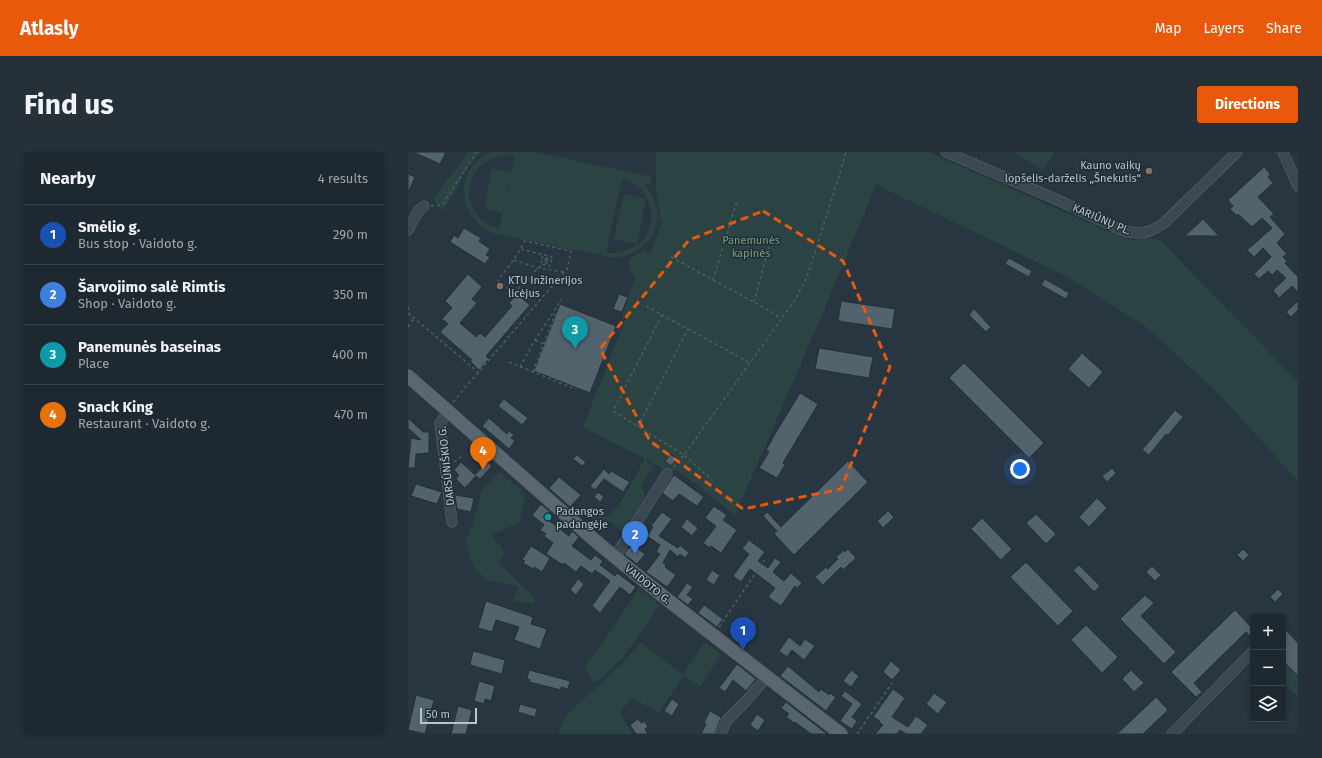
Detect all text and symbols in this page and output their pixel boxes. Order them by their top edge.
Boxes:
text: Atlasly [20,17,79,40]
text: Map [1155,20,1181,37]
text: Layers [1203,20,1244,37]
text: Share [1266,20,1302,37]
button: Directions [1197,86,1298,123]
text: Find us [24,88,114,121]
place label: Kauno vaikų lopšelis-darželis „Šnekutis“ [1005,159,1142,185]
marker: Kauno vaikų lopšelis-darželis „Šnekutis“ [1144,166,1154,176]
text: Nearby [40,168,95,189]
text: 4 results [318,171,368,186]
street label: KARIŪNŲ PL. [1071,201,1133,238]
text: Smėlio g. [78,218,140,236]
text: 1 [50,227,56,242]
text: 290 m [333,227,368,242]
park label: Panemunės kapinės [722,234,780,260]
text: Bus stop · Vaidoto g. [78,236,197,251]
place label: KTU Inžinerijos licėjus [508,274,582,300]
text: Šarvojimo salė Rimtis [78,278,225,296]
marker: KTU Inžinerijos licėjus [495,281,505,291]
text: 2 [50,287,56,302]
text: 350 m [333,287,368,302]
text: Shop · Vaidoto g. [78,296,176,311]
pin: 3 [562,316,588,349]
text: Panemunės baseinas [78,338,221,356]
text: 3 [50,347,56,362]
text: 400 m [332,347,368,362]
text: Place [78,356,109,371]
text: Snack King [78,398,153,416]
text: 4 [49,407,57,422]
text: 470 m [334,407,368,422]
text: Restaurant · Vaidoto g. [78,416,210,431]
street label: DARSŪNIŠKIO G. [435,425,457,506]
pin: 4 [470,437,496,470]
your location [1010,459,1030,479]
place label: Padangos padangėje [556,505,608,531]
marker: Padangos padangėje [543,512,553,522]
pin: 2 [622,521,648,554]
street label: VAIDOTO G. [622,562,674,607]
map controls [1250,614,1286,722]
button: + [1250,614,1286,650]
pin: 1 [730,617,756,650]
button: − [1250,650,1286,686]
button: layers [1250,686,1286,722]
scale bar [420,706,477,725]
text: 50 m [426,708,450,721]

